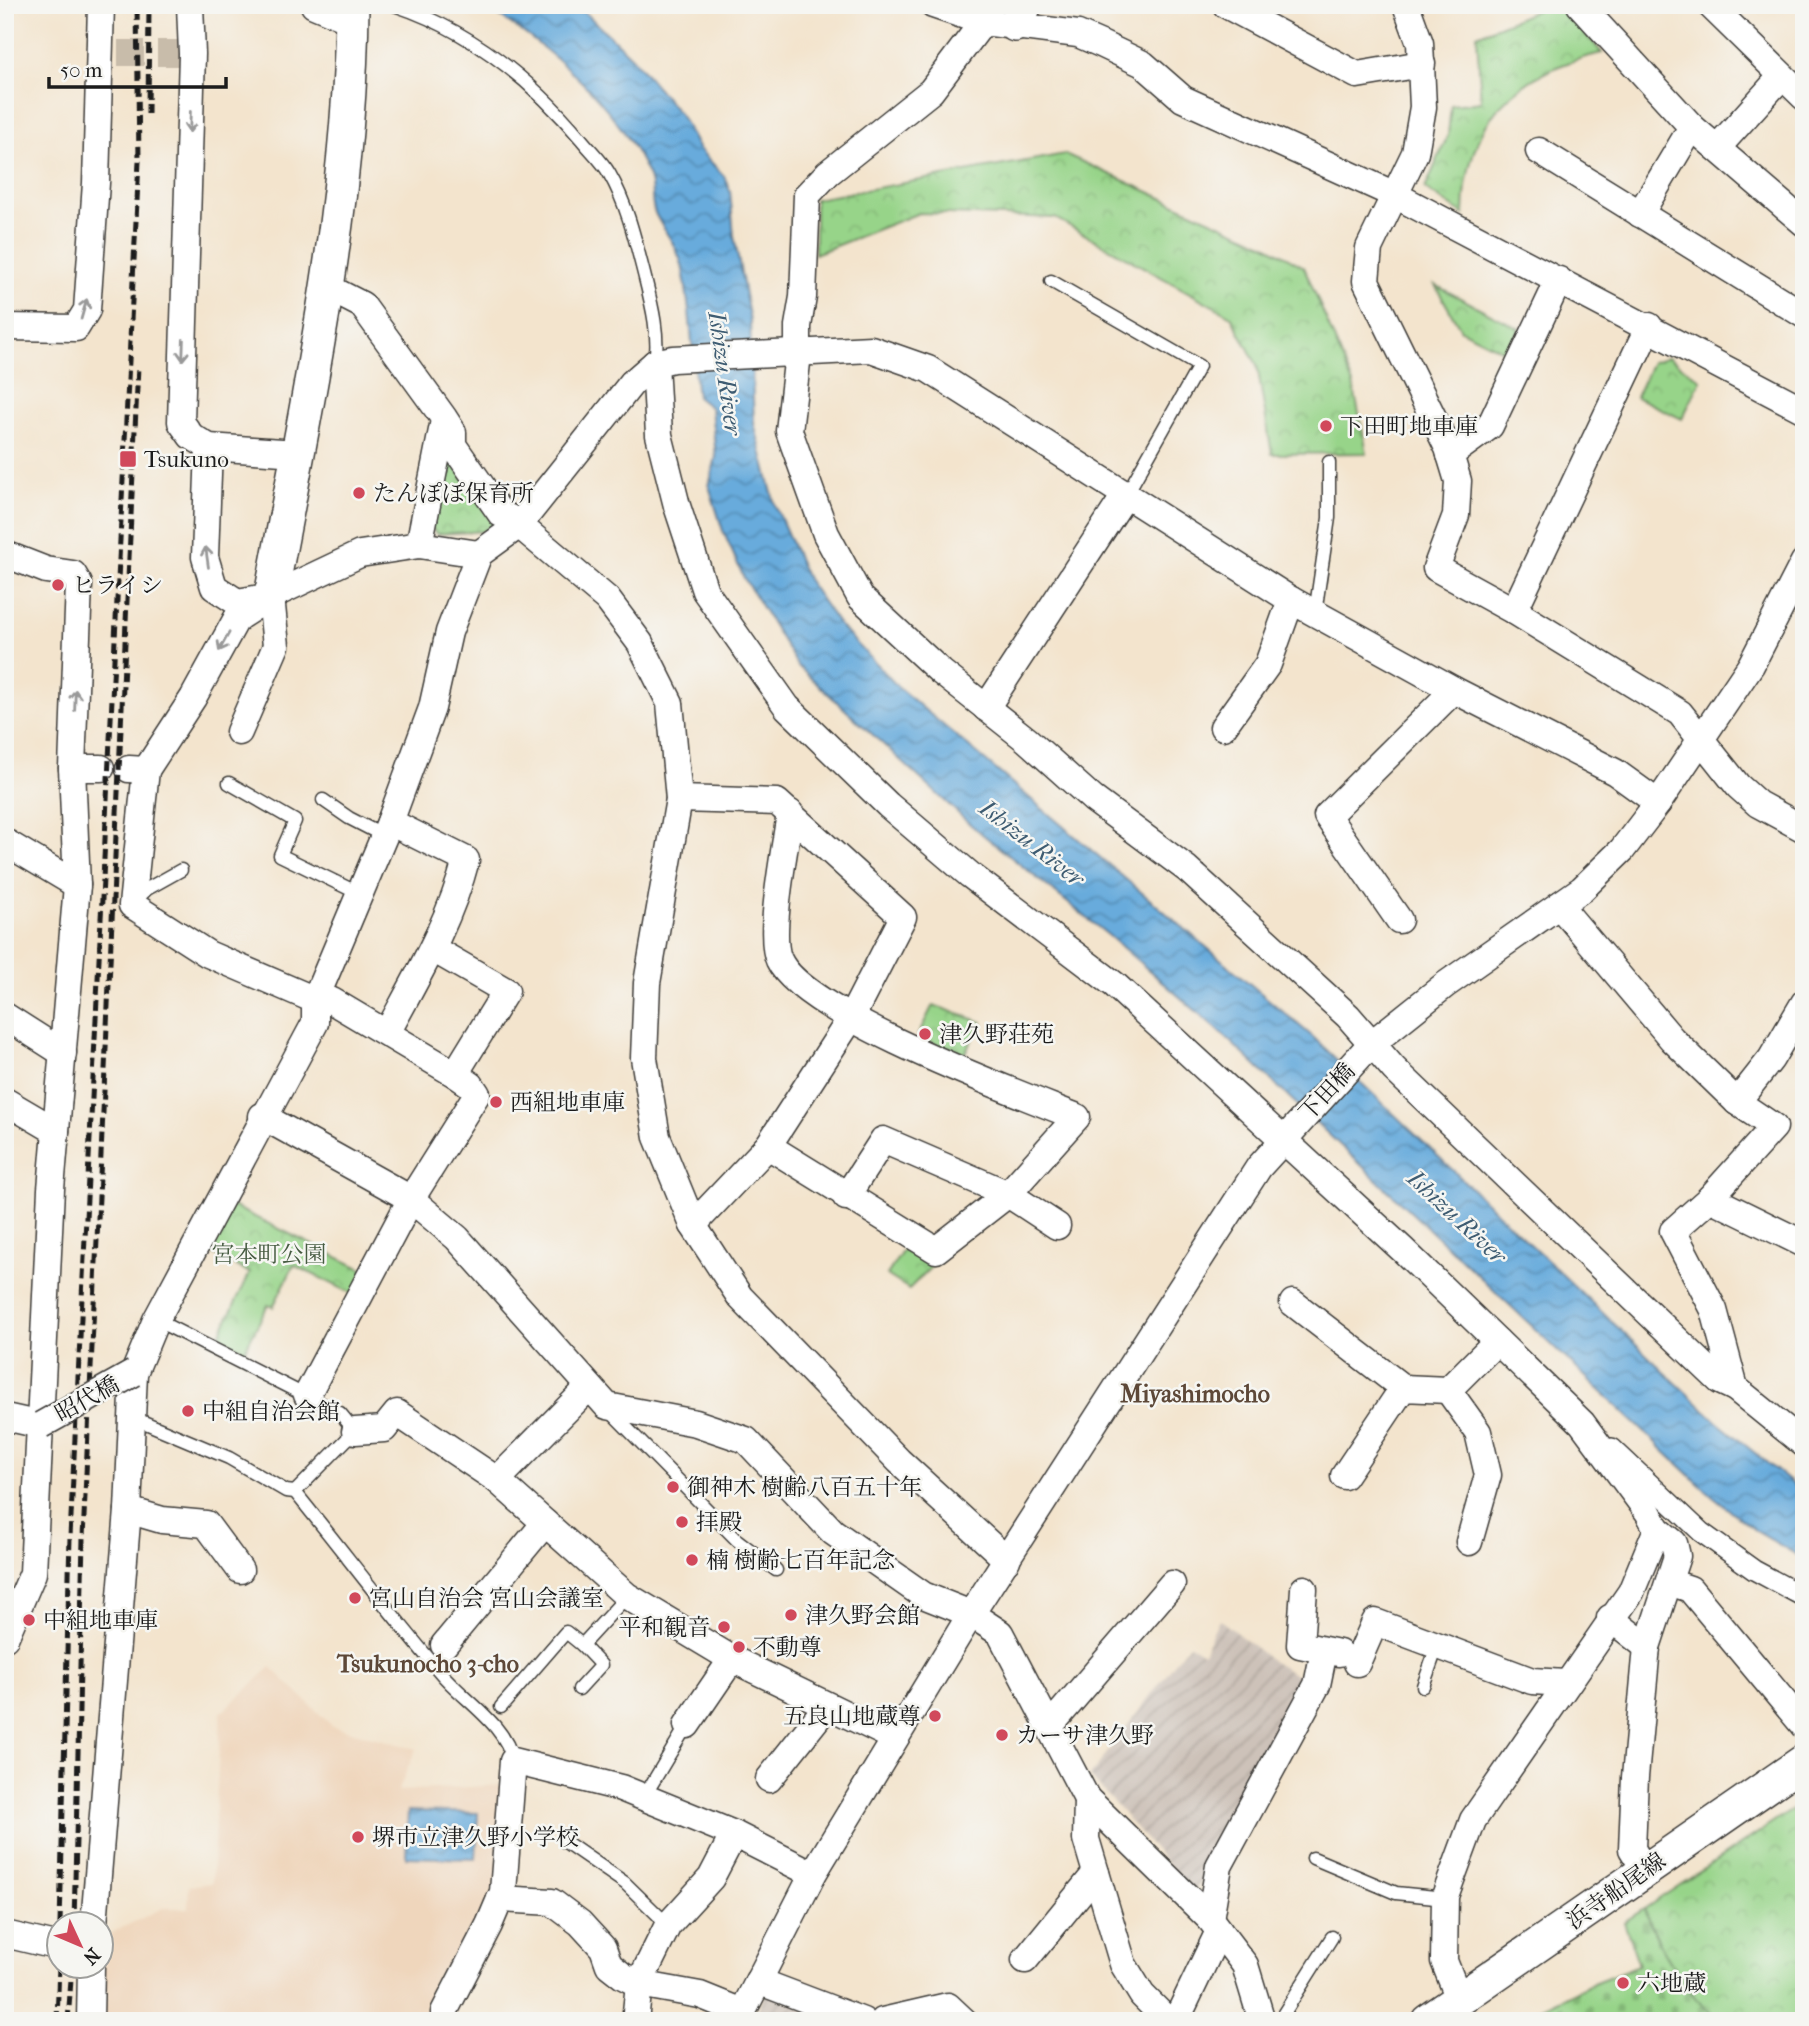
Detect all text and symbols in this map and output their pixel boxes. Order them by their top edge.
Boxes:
scale bar [49,46,226,90]
text: 50 m [60,58,103,82]
one-way arrow [183,111,196,134]
one-way arrow [79,298,92,320]
water label: Ishizu River [702,308,748,439]
one-way arrow [176,338,189,361]
place label: 下田町地車庫 [1340,413,1478,440]
marker: 下田町地車庫 [1318,418,1334,434]
place label: Tsukuno [144,446,229,473]
marker: Tsukuno [118,449,138,469]
place label: たんぽぽ保育所 [373,480,534,507]
marker: たんぽぽ保育所 [351,485,367,501]
one-way arrow [201,547,214,569]
place label: ヒライシ [72,572,163,599]
marker: ヒライシ [50,577,66,593]
one-way arrow [217,631,230,652]
one-way arrow [68,689,81,712]
water label: Ishizu River [973,793,1092,894]
place label: 津久野荘苑 [939,1021,1054,1048]
marker: 津久野荘苑 [917,1026,933,1042]
street label: 下田橋 [1294,1058,1360,1126]
place label: 西組地車庫 [510,1089,625,1116]
marker: 西組地車庫 [488,1094,504,1110]
water label: Ishizu River [1401,1164,1514,1271]
park label: 宮本町公園 [212,1241,327,1268]
street label: 昭代橋 [50,1370,124,1428]
district label: Miyashimocho [1120,1380,1270,1408]
place label: 中組自治会館 [202,1398,340,1425]
marker: 中組自治会館 [180,1403,196,1419]
place label: 御神木 樹齢八百五十年 [687,1474,922,1501]
marker: 御神木 樹齢八百五十年 [665,1479,681,1495]
place label: 拝殿 [696,1509,742,1536]
marker: 拝殿 [674,1514,690,1530]
place label: 楠 樹齢七百年記念 [706,1547,895,1574]
marker: 楠 樹齢七百年記念 [684,1552,700,1568]
place label: 宮山自治会 宮山会議室 [369,1585,604,1612]
marker: 宮山自治会 宮山会議室 [347,1590,363,1606]
place label: 津久野会館 [805,1602,920,1629]
place label: 中組地車庫 [43,1607,158,1634]
marker: 津久野会館 [783,1607,799,1623]
marker: 中組地車庫 [21,1612,37,1628]
place label: 平和観音 [618,1614,710,1641]
marker: 平和観音 [716,1619,732,1635]
place label: 不動尊 [753,1634,822,1661]
marker: 不動尊 [731,1639,747,1655]
district label: Tsukunocho 3-cho [336,1650,519,1678]
place label: 五良山地蔵尊 [783,1703,921,1730]
marker: 五良山地蔵尊 [927,1708,943,1724]
place label: カーサ津久野 [1016,1722,1154,1749]
marker: カーサ津久野 [994,1727,1010,1743]
place label: 堺市立津久野小学校 [372,1824,579,1851]
marker: 堺市立津久野小学校 [350,1829,366,1845]
street label: 浜寺船尾線 [1561,1847,1671,1935]
north arrow [46,1910,116,1980]
text: N [78,1943,104,1969]
place label: 六地蔵 [1637,1970,1706,1997]
marker: 六地蔵 [1615,1975,1631,1991]

